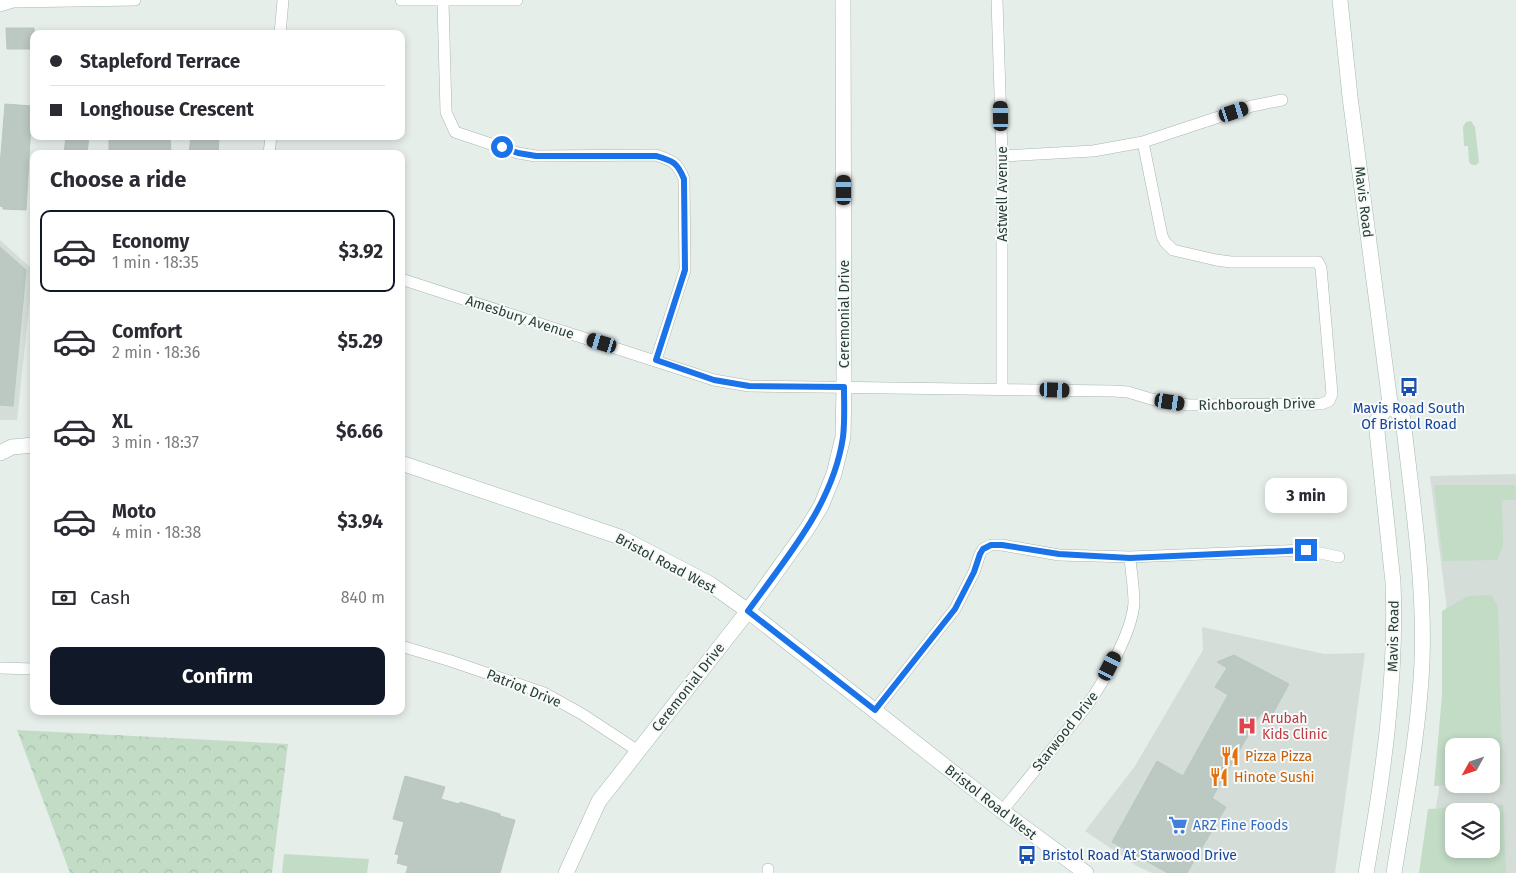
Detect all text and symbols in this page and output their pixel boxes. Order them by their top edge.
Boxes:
text: Stapleford Terrace [80,50,240,73]
text: Longhouse Crescent [80,98,254,121]
car [1217,100,1250,124]
car [993,101,1008,131]
route start [491,136,513,158]
street label: Astwell Avenue [994,146,1011,242]
street label: Mavis Road [1351,165,1376,239]
text: Choose a ride [50,166,186,193]
car [836,175,851,205]
icon: car [52,229,97,274]
text: Economy [112,230,189,253]
text: $3.92 [338,240,383,263]
text: 1 min · 18:35 [112,253,199,272]
street label: Ceremonial Drive [836,260,853,368]
street label: Amesbury Avenue [463,292,576,343]
icon: car [52,319,97,364]
text: Comfort [112,320,182,343]
text: $5.29 [338,330,383,353]
car [585,331,618,355]
text: 2 min · 18:36 [112,343,200,362]
bus stop icon: Mavis Road South Of Bristol Road [1398,376,1420,398]
car [1039,382,1070,398]
car [1154,392,1185,412]
street label: Richborough Drive [1198,395,1316,414]
place label: Mavis Road South Of Bristol Road [1353,400,1465,433]
icon: car [52,409,97,454]
text: XL [112,410,133,433]
text: $6.66 [336,420,383,443]
text: 3 min · 18:37 [112,433,199,452]
callout: 3 min [1265,478,1347,512]
text: 3 min [1286,486,1326,505]
icon: car [52,499,97,544]
text: Moto [112,500,156,523]
text: $3.94 [337,510,383,533]
text: 4 min · 18:38 [112,523,201,542]
street label: Bristol Road West [612,530,720,598]
route end [1295,539,1317,561]
icon: cash [50,584,78,612]
text: Cash [90,586,131,609]
text: 840 m [341,588,385,607]
street label: Mavis Road [1384,600,1403,672]
street label: Ceremonial Drive [648,639,728,735]
button: Confirm [50,647,385,705]
car [1096,649,1123,683]
street label: Patriot Drive [484,666,564,711]
street label: Starwood Drive [1029,688,1102,775]
place label: Arubah Kids Clinic [1262,710,1328,743]
hospital icon: Arubah Kids Clinic [1236,715,1258,737]
north arrow [1445,738,1500,792]
map controls [1445,738,1500,858]
restaurant icon: Pizza Pizza [1219,745,1241,767]
place label: Pizza Pizza [1245,748,1312,765]
street label: Bristol Road West [941,761,1041,844]
restaurant icon: Hinote Sushi [1208,766,1230,788]
place label: Hinote Sushi [1234,769,1315,786]
button: layers [1445,803,1500,858]
supermarket icon: ARZ Fine Foods [1167,814,1189,836]
place label: ARZ Fine Foods [1193,817,1288,834]
bus stop icon: Bristol Road At Starwood Drive [1016,844,1038,866]
place label: Bristol Road At Starwood Drive [1042,847,1237,864]

